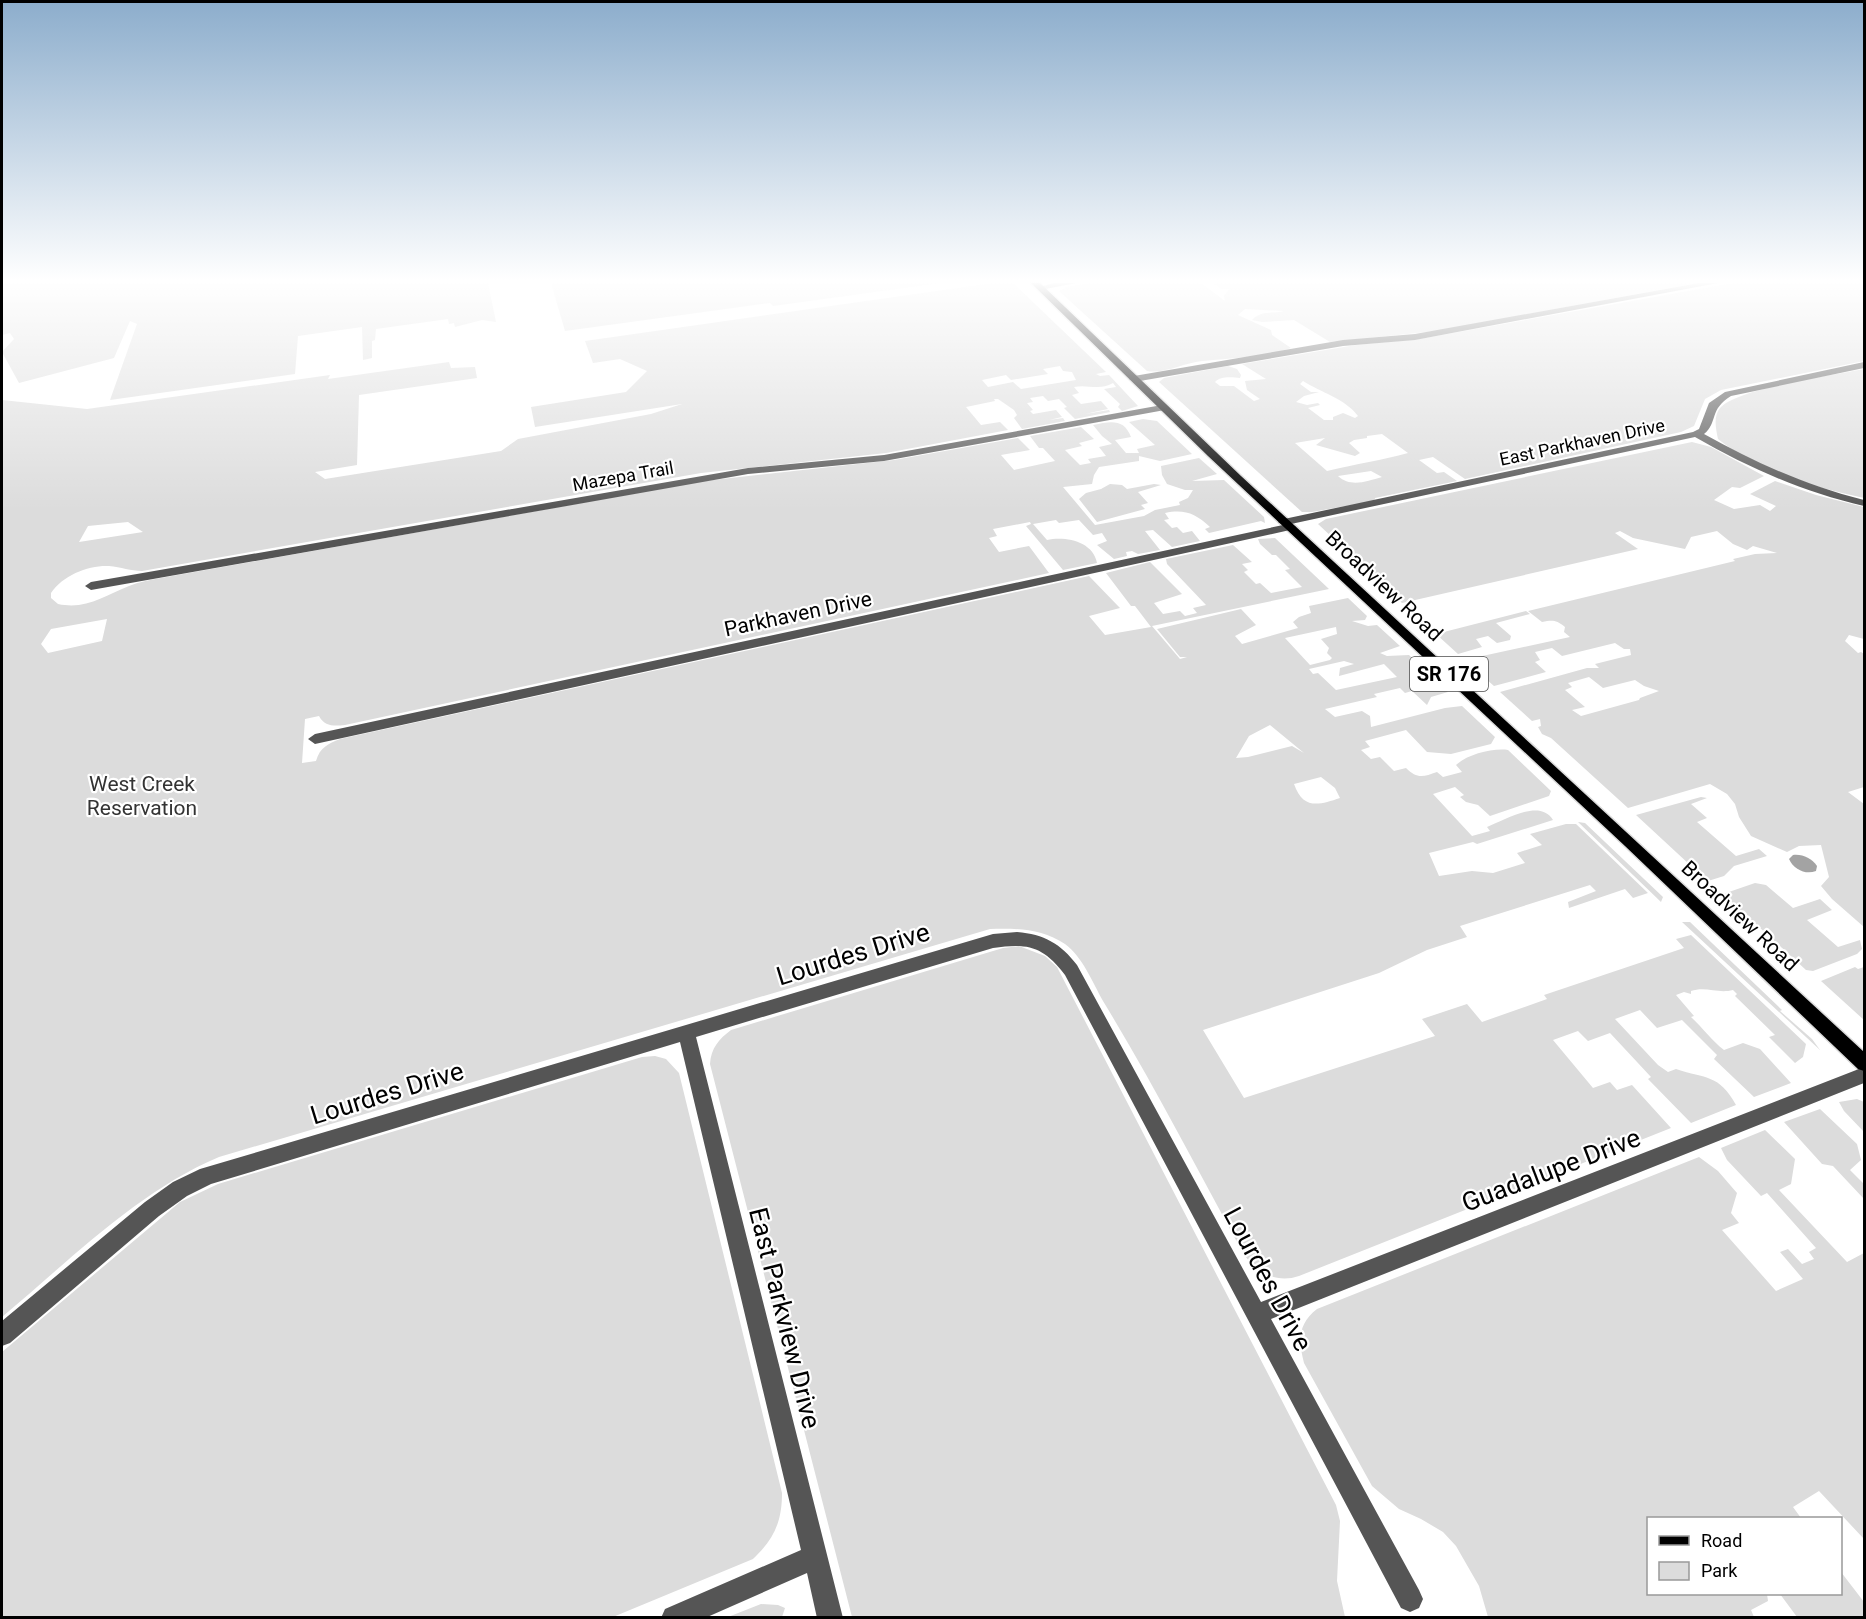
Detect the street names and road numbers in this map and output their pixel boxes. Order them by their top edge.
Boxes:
street label: East Parkhaven Drive [1497,414,1667,470]
street label: Mazepa Trail [571,457,675,495]
street label: Broadview Road [1321,526,1447,646]
street label: Parkhaven Drive [722,587,874,641]
road number: SR 176 [1410,657,1488,691]
street label: Broadview Road [1677,856,1803,976]
street label: Lourdes Drive [773,916,933,992]
street label: Lourdes Drive [307,1055,467,1131]
street label: Guadalupe Drive [1457,1122,1645,1218]
street label: Lourdes Drive [1218,1202,1318,1356]
street label: East Parkview Drive [743,1204,827,1432]

